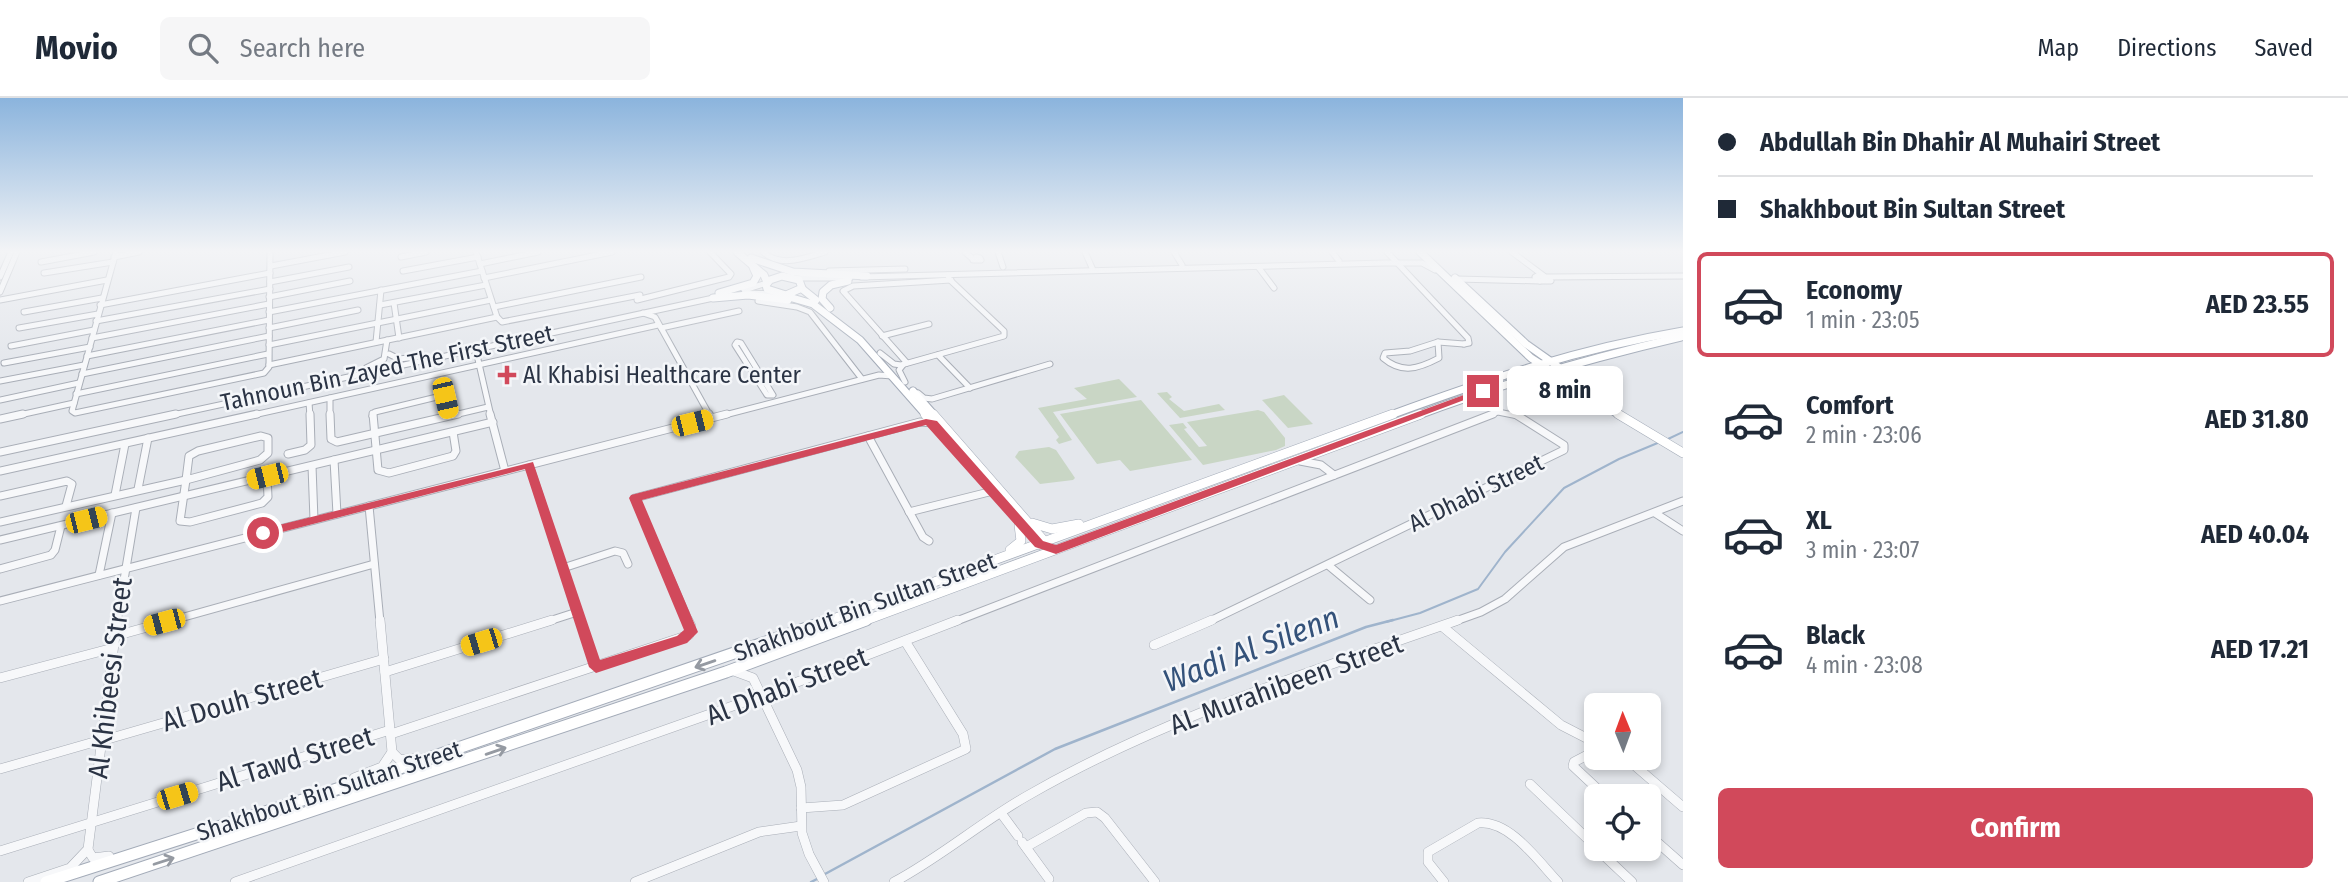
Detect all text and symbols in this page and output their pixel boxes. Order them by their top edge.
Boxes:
search box [160,17,650,80]
text: Movio [35,28,118,68]
icon: search [184,29,222,67]
text: Search here [240,33,365,64]
text: Map [2038,34,2079,62]
text: Directions [2117,34,2216,62]
text: Saved [2254,34,2313,62]
text: Abdullah Bin Dhahir Al Muhairi Street [1760,127,2160,158]
text: Shakhbout Bin Sultan Street [1760,194,2065,225]
icon: car [1722,273,1785,336]
text: Economy [1806,275,1902,306]
text: AED 23.55 [2206,289,2309,320]
text: 1 min · 23:05 [1806,306,1920,334]
street label: Tahnoun Bin Zayed The First Street [218,319,556,417]
place label: Al Khabisi Healthcare Center [523,361,802,389]
marker: Al Khabisi Healthcare Center [497,365,517,385]
callout: 8 min [1508,366,1623,416]
car [431,375,460,421]
route end [1467,375,1499,407]
text: 8 min [1539,376,1591,404]
icon: car [1722,388,1785,451]
text: Comfort [1806,390,1894,421]
text: AED 31.80 [2205,404,2309,435]
car [670,408,715,438]
text: 2 min · 23:06 [1806,421,1922,449]
street label: Al Dhabi Street [1404,448,1548,538]
car [245,461,290,491]
icon: car [1722,503,1785,566]
car [64,505,109,535]
text: XL [1806,505,1832,536]
route start [247,517,279,549]
text: AED 40.04 [2201,519,2309,550]
text: 3 min · 23:07 [1806,536,1919,564]
street label: Shakhbout Bin Sultan Street [730,546,1000,667]
street label: Al Khibeesi Street [81,575,139,780]
water label: Wadi Al Silenn [1158,598,1344,700]
car [141,606,188,638]
icon: car [1722,618,1785,681]
text: Black [1806,620,1865,651]
car [458,626,505,658]
street label: AL Murahibeen Street [1165,626,1408,741]
text: AED 17.21 [2211,634,2309,665]
street label: Al Dhabi Street [701,640,873,732]
text: 4 min · 23:08 [1806,651,1923,679]
one-way arrow [694,659,716,671]
street label: Al Douh Street [158,661,326,739]
north arrow [1584,693,1661,770]
map controls [1584,693,1661,861]
street label: Al Tawd Street [212,719,378,799]
street label: Shakhbout Bin Sultan Street [193,735,465,847]
one-way arrow [485,744,507,756]
car [154,780,201,812]
button: locate [1584,784,1661,861]
button: Confirm [1718,788,2313,868]
one-way arrow [153,854,175,867]

